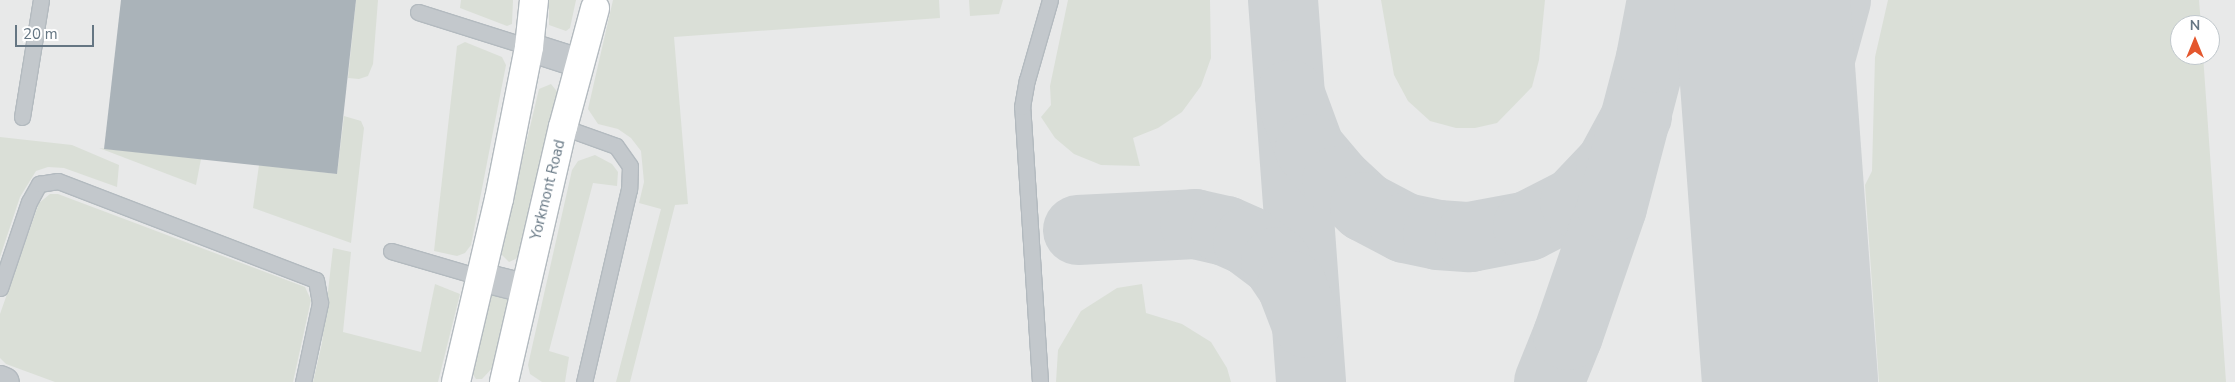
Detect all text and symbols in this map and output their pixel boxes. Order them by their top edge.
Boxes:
scale bar [18,15,96,47]
north arrow [2170,15,2220,65]
text: N [2190,16,2200,35]
text: 20 m [23,24,58,44]
street label: Yorkmont Road [527,138,569,242]

